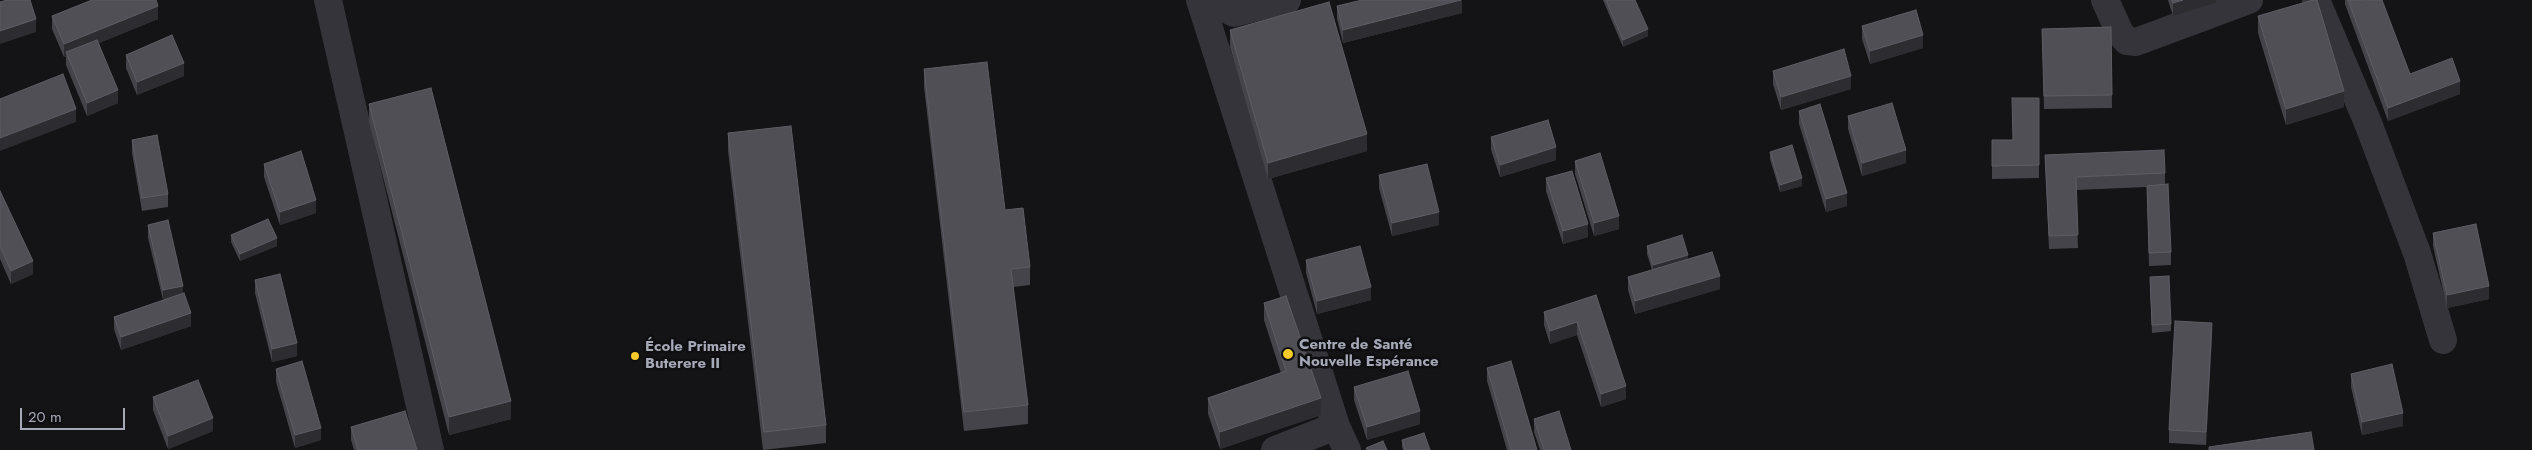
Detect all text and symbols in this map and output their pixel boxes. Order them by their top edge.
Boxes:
place label: Centre de Santé Nouvelle Espérance [1299,336,1438,371]
place label: École Primaire Buterere II [645,338,746,373]
marker: Centre de Santé Nouvelle Espérance [1281,347,1295,361]
marker: École Primaire Buterere II [629,350,641,362]
scale bar [22,398,128,430]
text: 20 m [28,406,62,428]

